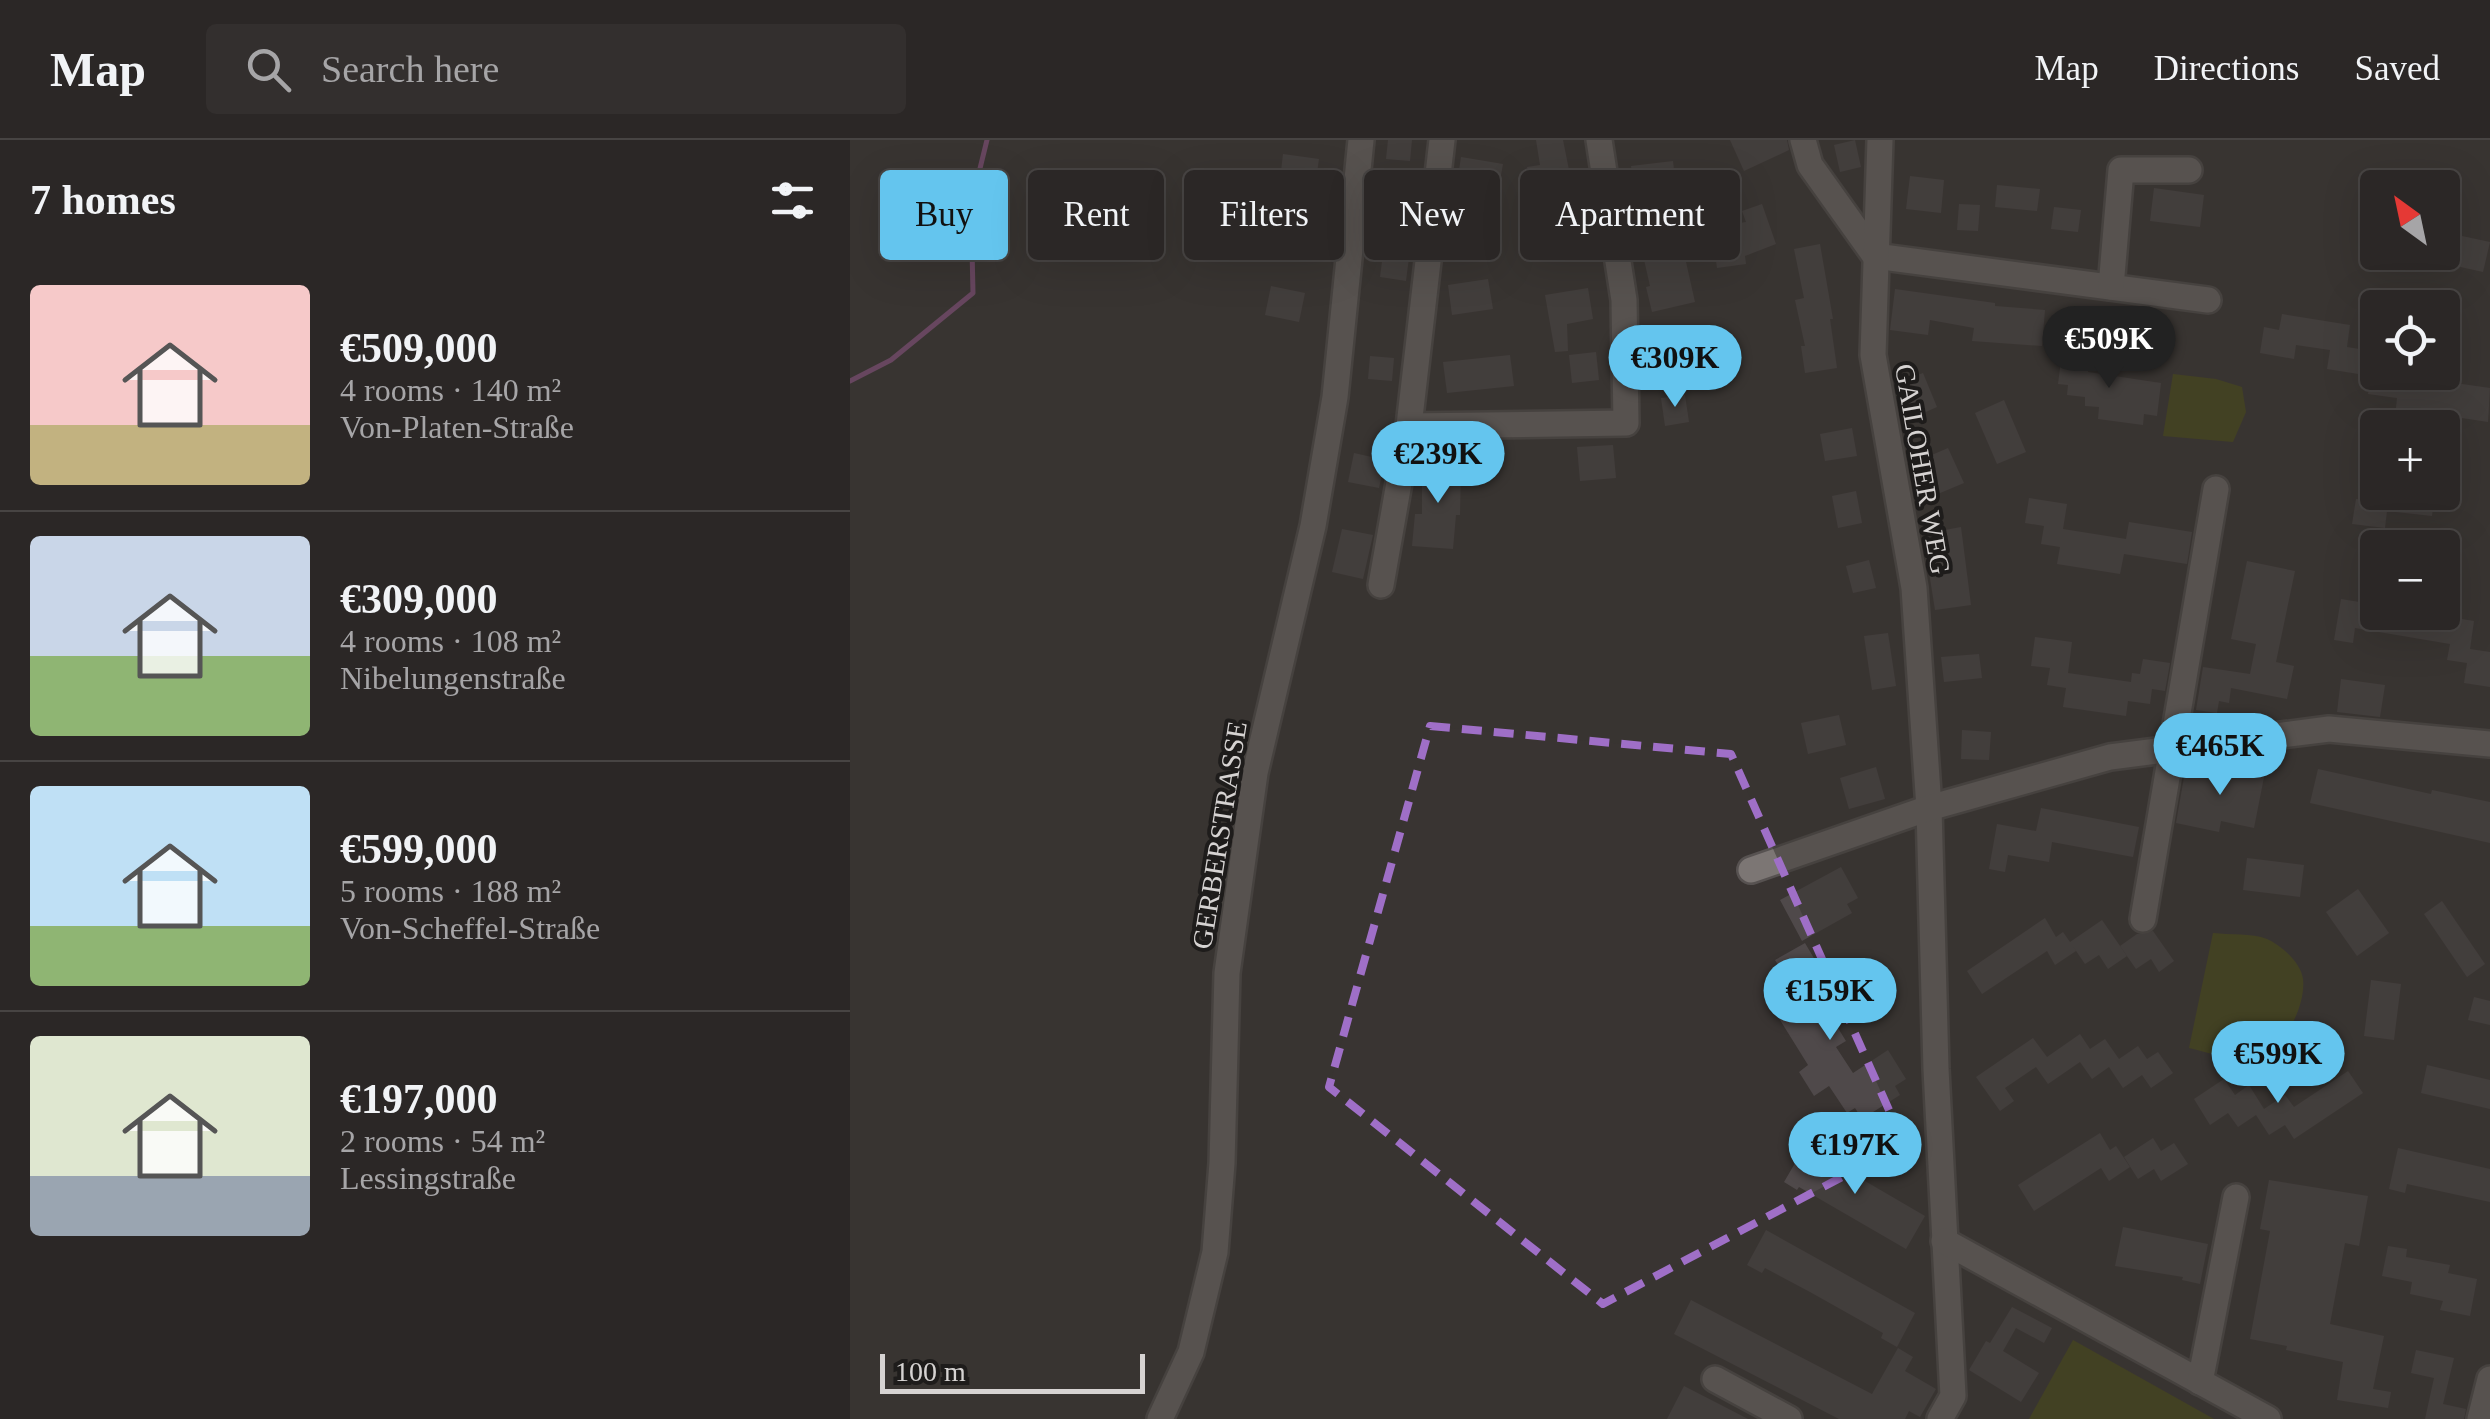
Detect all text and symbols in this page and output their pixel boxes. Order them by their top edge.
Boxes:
search box [206,24,906,114]
icon: search [241,42,296,97]
text: Map [50,43,146,96]
text: Search here [321,48,499,90]
text: Map [2035,49,2099,88]
text: Directions [2154,49,2299,88]
text: Saved [2354,49,2440,88]
chip: Buy [880,170,1008,260]
chip: Rent [1028,170,1164,260]
chip: Filters [1184,170,1344,260]
chip: New [1364,170,1500,260]
chip: Apartment [1520,170,1740,260]
north arrow [2360,170,2460,270]
map controls [2360,170,2460,630]
icon: filters [765,173,820,228]
text: 7 homes [30,177,176,223]
button: locate [2360,290,2460,390]
pin: €509K [2039,306,2179,391]
text: €509K [2065,320,2153,356]
icon: home [110,325,230,445]
text: €509,000 [340,325,498,371]
pin: €309K [1605,325,1745,410]
text: €309K [1631,339,1719,375]
street label: GAILOHER WEG [1889,361,1956,577]
text: 4 rooms · 140 m² [340,372,561,408]
text: Von-Platen-Straße [340,409,574,445]
button: + [2360,410,2460,510]
pin: €239K [1368,421,1508,506]
text: €239K [1394,435,1482,471]
button: − [2360,530,2460,630]
icon: home [110,576,230,696]
text: €309,000 [340,576,498,622]
text: 4 rooms · 108 m² [340,623,561,659]
text: Nibelungenstraße [340,660,566,696]
pin: €465K [2150,713,2290,798]
street label: GERBERSTRASSE [1186,719,1253,951]
text: €465K [2176,727,2264,763]
icon: home [110,826,230,946]
text: €599,000 [340,826,498,872]
text: 5 rooms · 188 m² [340,873,561,909]
text: Von-Scheffel-Straße [340,910,600,946]
pin: €159K [1760,958,1900,1043]
text: €159K [1786,972,1874,1008]
pin: €599K [2208,1021,2348,1106]
text: €599K [2234,1035,2322,1071]
icon: home [110,1076,230,1196]
text: €197,000 [340,1076,498,1122]
pin: €197K [1785,1112,1925,1197]
text: 2 rooms · 54 m² [340,1123,545,1159]
text: €197K [1811,1126,1899,1162]
text: Lessingstraße [340,1160,516,1196]
scale bar [880,1349,1145,1394]
text: 100 m [895,1356,966,1387]

